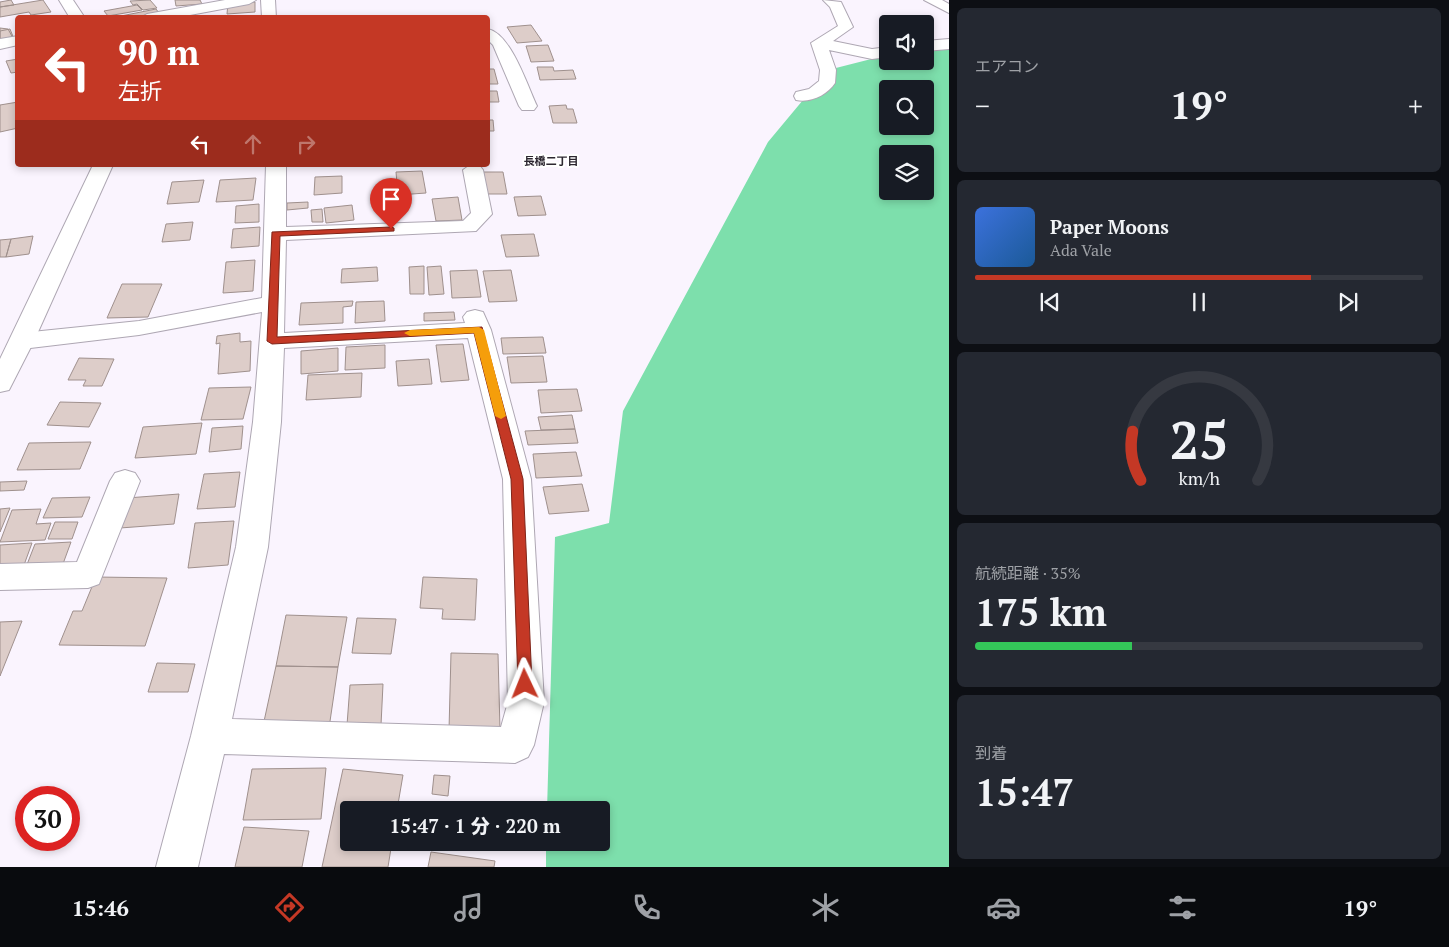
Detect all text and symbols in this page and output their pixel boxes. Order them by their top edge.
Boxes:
map controls [879,15,934,200]
button: sound [879,15,934,70]
text: 90 m [118,29,199,75]
icon: left [35,35,100,100]
text: エアコン [975,55,1039,77]
text: 左折 [118,76,162,105]
button: search [879,80,934,135]
text: 19° [1170,80,1228,130]
text: − [975,87,990,124]
text: + [1408,87,1423,124]
icon: left [186,130,214,158]
icon: ahead [239,130,267,158]
icon: right [292,130,320,158]
button: layers [879,145,934,200]
district label: 長橋二丁目 [524,154,579,168]
pin [370,178,412,229]
icon: arrive [377,185,405,213]
text: Paper Moons [1050,214,1169,239]
text: Ada Vale [1050,239,1112,261]
icon: previous [1036,288,1064,316]
icon: pause [1185,288,1213,316]
icon: next [1334,288,1362,316]
text: 25 [1170,405,1228,474]
text: km/h [1178,466,1220,490]
text: 航続距離 · 35% [975,562,1081,584]
text: 175 km [975,587,1107,637]
position arrow [498,657,550,709]
text: 到着 [975,742,1007,764]
text: 15:47 [975,767,1074,817]
speed limit sign: 30 [15,786,80,851]
text: 15:47 · 1 分 · 220 m [390,813,560,838]
icon: directions [272,890,307,925]
icon: music [451,890,486,925]
icon: phone [629,890,664,925]
icon: climate [808,890,843,925]
icon: car [986,890,1021,925]
icon: filters [1165,890,1200,925]
text: 15:46 [72,893,129,922]
text: 19° [1343,893,1377,922]

